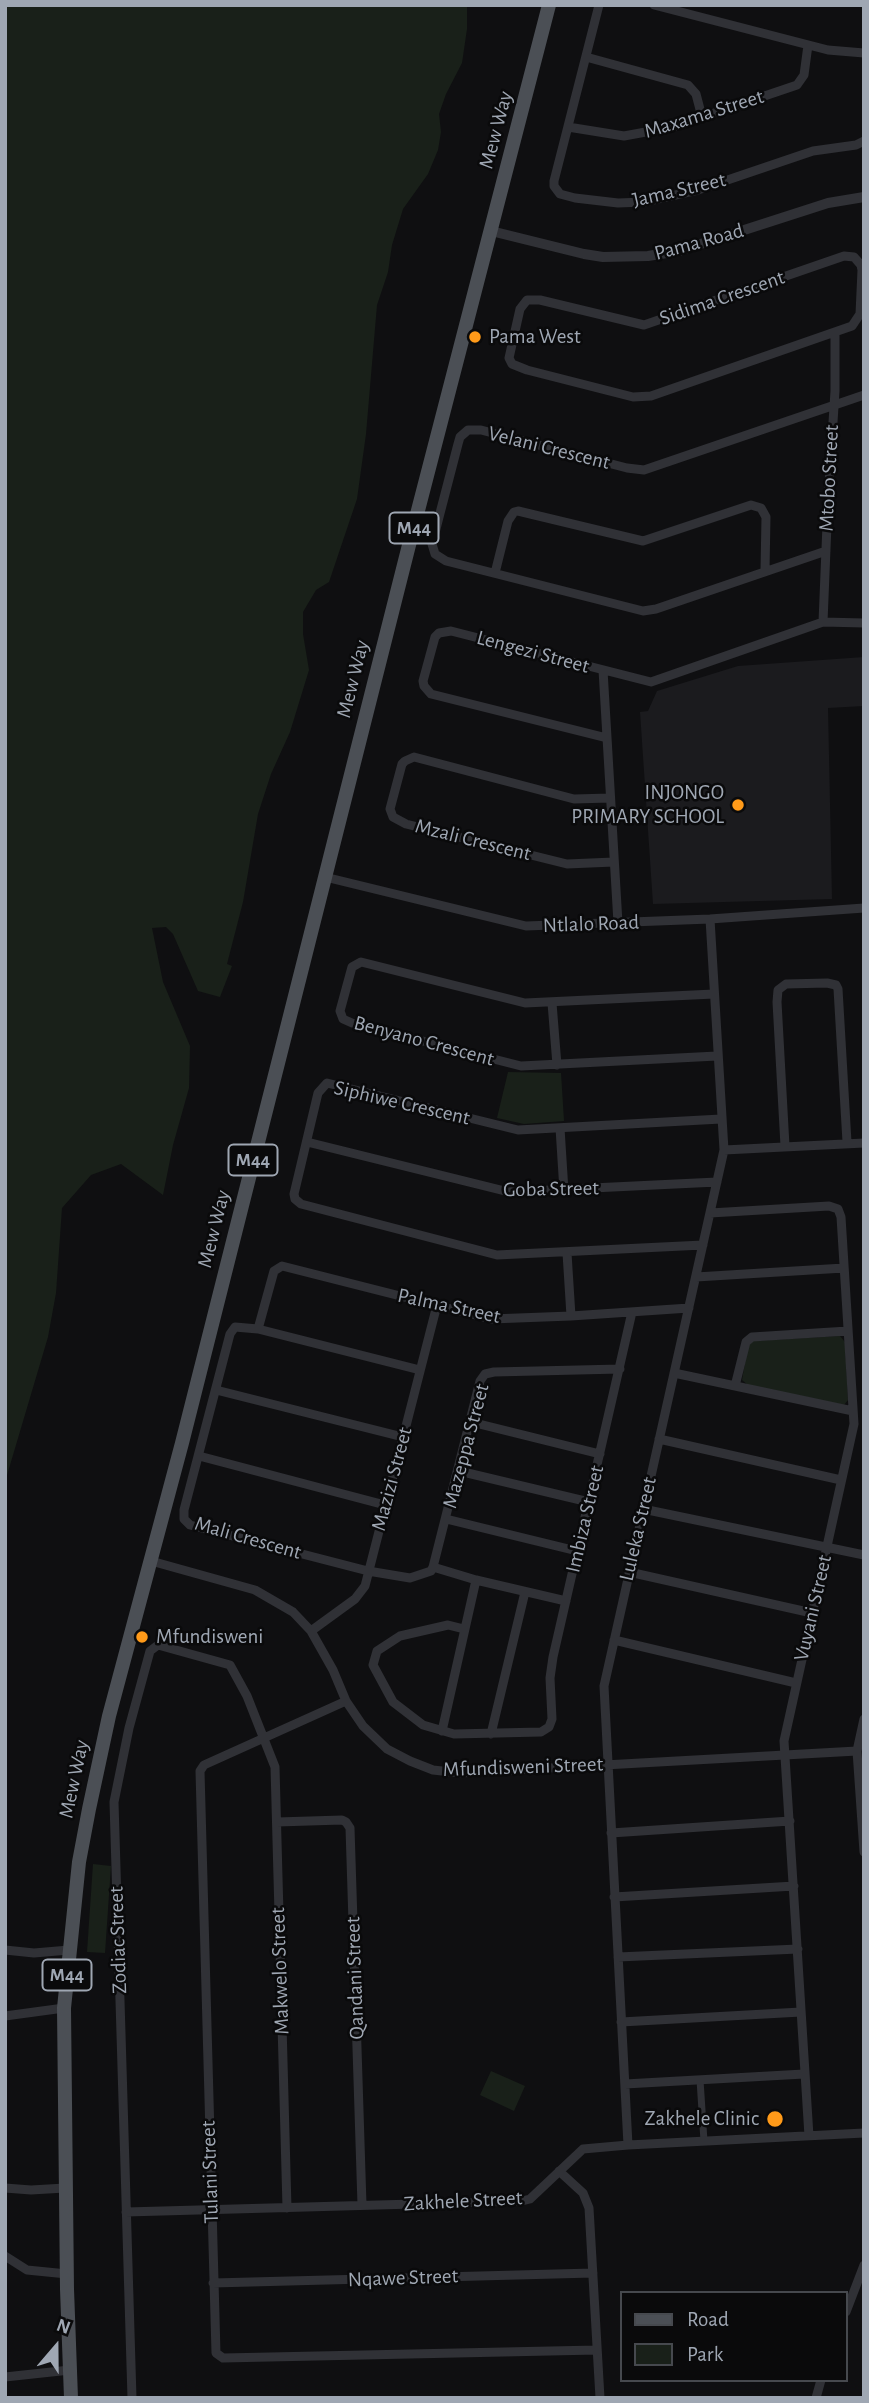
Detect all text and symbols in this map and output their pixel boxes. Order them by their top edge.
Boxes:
street label: Maxama Street [641,84,767,144]
street label: Mew Way [474,88,518,172]
street label: Jama Street [630,167,728,213]
street label: Pama Road [651,218,747,266]
street label: Sidima Crescent [656,265,788,331]
place label: Pama West [489,324,581,350]
marker: Pama West [467,329,483,345]
street label: Velani Crescent [485,421,613,475]
street label: Mtobo Street [814,424,844,532]
road number: M44 [390,512,438,544]
street label: Lengezi Street [474,625,592,679]
street label: Mew Way [331,637,375,721]
place label: INJONGO PRIMARY SCHOOL [571,780,724,830]
marker: INJONGO PRIMARY SCHOOL [730,797,746,813]
street label: Mzali Crescent [412,813,534,867]
street label: Ntlalo Road [542,910,640,938]
street label: Benyano Crescent [351,1010,497,1072]
street label: Siphiwe Crescent [332,1075,472,1131]
road number: M44 [229,1144,278,1176]
street label: Goba Street [503,1176,599,1202]
street label: Mew Way [192,1187,236,1271]
street label: Palma Street [395,1283,503,1329]
street label: Mazeppa Street [437,1381,495,1511]
street label: Mazizi Street [366,1424,418,1534]
street label: Imbiza Street [560,1463,610,1575]
street label: Luleka Street [614,1474,662,1584]
street label: Mali Crescent [192,1511,304,1565]
street label: Vuyani Street [789,1552,837,1664]
place label: Mfundisweni [156,1624,263,1650]
marker: Mfundisweni [134,1629,150,1645]
street label: Mew Way [53,1738,95,1820]
street label: Mfundisweni Street [442,1752,604,1782]
street label: Zodiac Street [104,1886,132,1994]
street label: Makwelo Street [265,1907,295,2035]
street label: Qandani Street [340,1916,370,2040]
road number: M44 [42,1960,92,1991]
place label: Zakhele Clinic [645,2106,759,2132]
marker: Zakhele Clinic [765,2109,785,2129]
street label: Tulani Street [196,2120,224,2224]
street label: Zakhele Street [403,2185,523,2217]
street label: Nqawe Street [347,2263,459,2293]
legend [620,2291,848,2382]
text: Road [687,2309,729,2330]
north arrow [21,2312,91,2382]
text: N [54,2316,73,2338]
text: Park [687,2344,723,2365]

